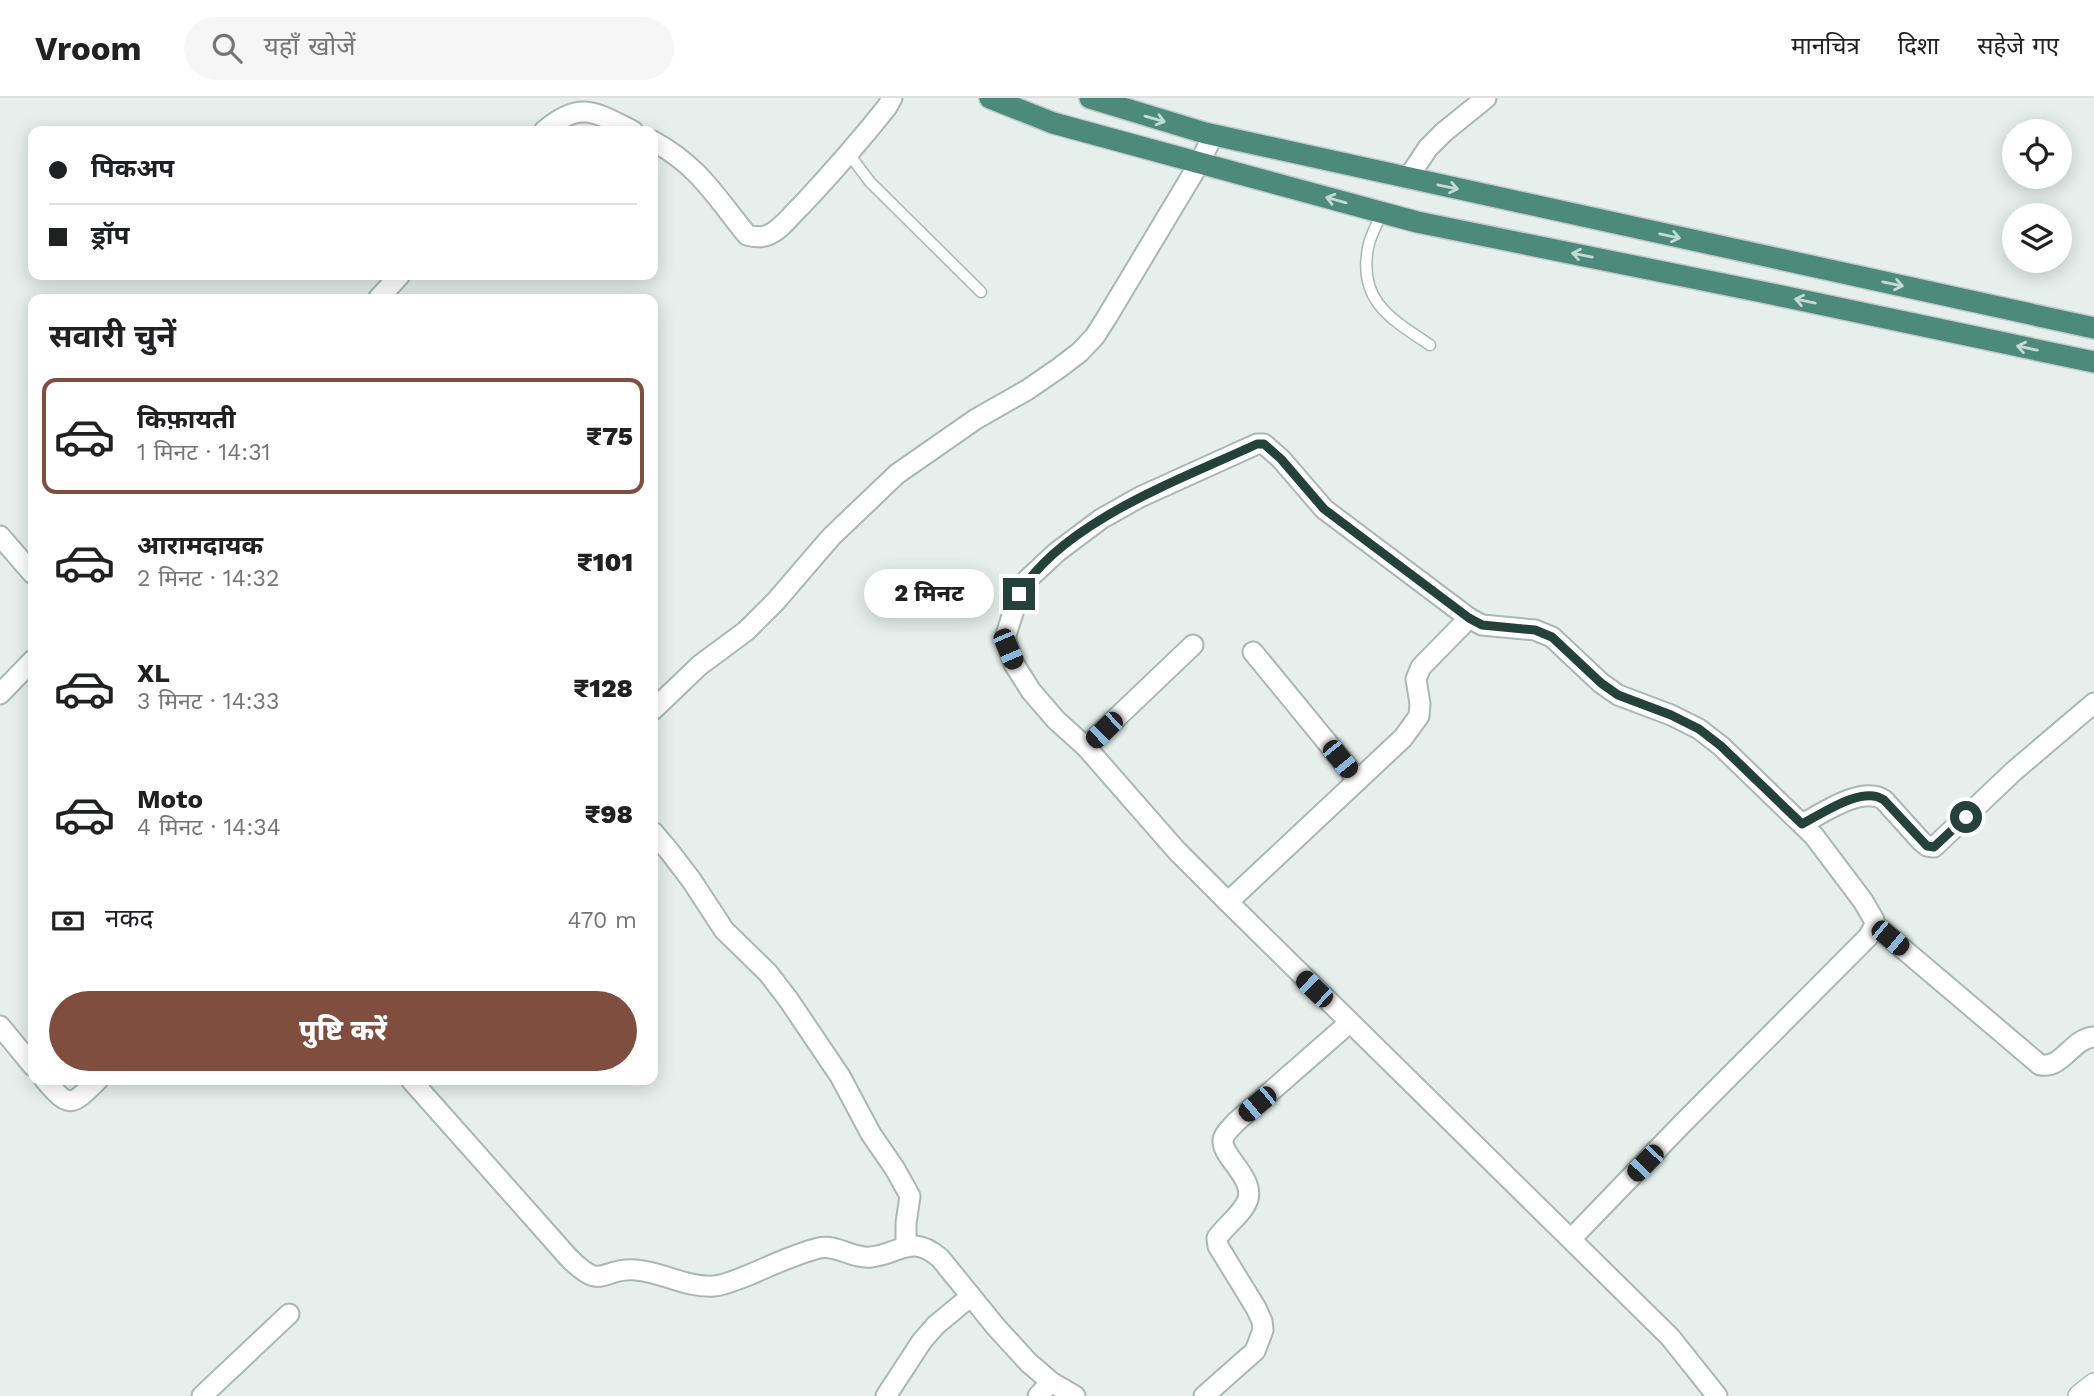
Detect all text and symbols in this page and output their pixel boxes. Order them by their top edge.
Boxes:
search box [184,17,674,80]
text: Vroom [35,29,142,68]
icon: search [208,29,246,67]
text: यहाँ खोजें [264,31,355,61]
text: मानचित्र [1791,32,1860,60]
text: दिशा [1898,32,1939,60]
text: सहेजे गए [1977,32,2059,60]
one-way arrow [1143,113,1166,126]
map controls [2002,119,2072,273]
button: locate [2002,119,2072,189]
text: पिकअप [91,153,174,183]
one-way arrow [1436,181,1459,194]
one-way arrow [1325,192,1347,205]
button: layers [2002,203,2072,273]
text: ड्रॉप [91,220,129,250]
one-way arrow [1658,229,1681,243]
one-way arrow [1571,248,1594,262]
one-way arrow [1881,278,1904,291]
one-way arrow [1794,293,1817,307]
text: सवारी चुनें [49,317,176,355]
one-way arrow [2016,341,2039,355]
text: किफ़ायती [137,404,236,434]
icon: car [53,405,116,468]
text: ₹75 [586,421,633,451]
text: 1 मिनट · 14:31 [137,439,271,466]
text: आरामदायक [137,530,263,560]
icon: car [53,531,116,594]
text: ₹101 [577,547,633,577]
text: 2 मिनट · 14:32 [137,565,279,592]
callout: 2 मिनट [865,570,995,618]
route end [1003,578,1035,610]
text: 2 मिनट [894,580,964,607]
car [991,626,1026,672]
icon: car [53,657,116,720]
text: XL [137,658,170,688]
text: ₹128 [573,673,633,703]
text: 3 मिनट · 14:33 [137,688,279,715]
car [1082,708,1127,752]
car [1319,736,1362,782]
icon: car [53,783,116,846]
text: Moto [137,784,203,814]
text: ₹98 [585,799,633,829]
route start [1950,801,1982,833]
text: 4 मिनट · 14:34 [137,814,281,841]
icon: cash [49,902,87,940]
text: नकद [105,903,153,933]
text: 470 m [568,907,637,934]
car [1868,916,1913,960]
car [1292,967,1337,1011]
button: पुष्टि करें [49,991,637,1071]
car [1235,1082,1280,1126]
car [1623,1141,1668,1185]

